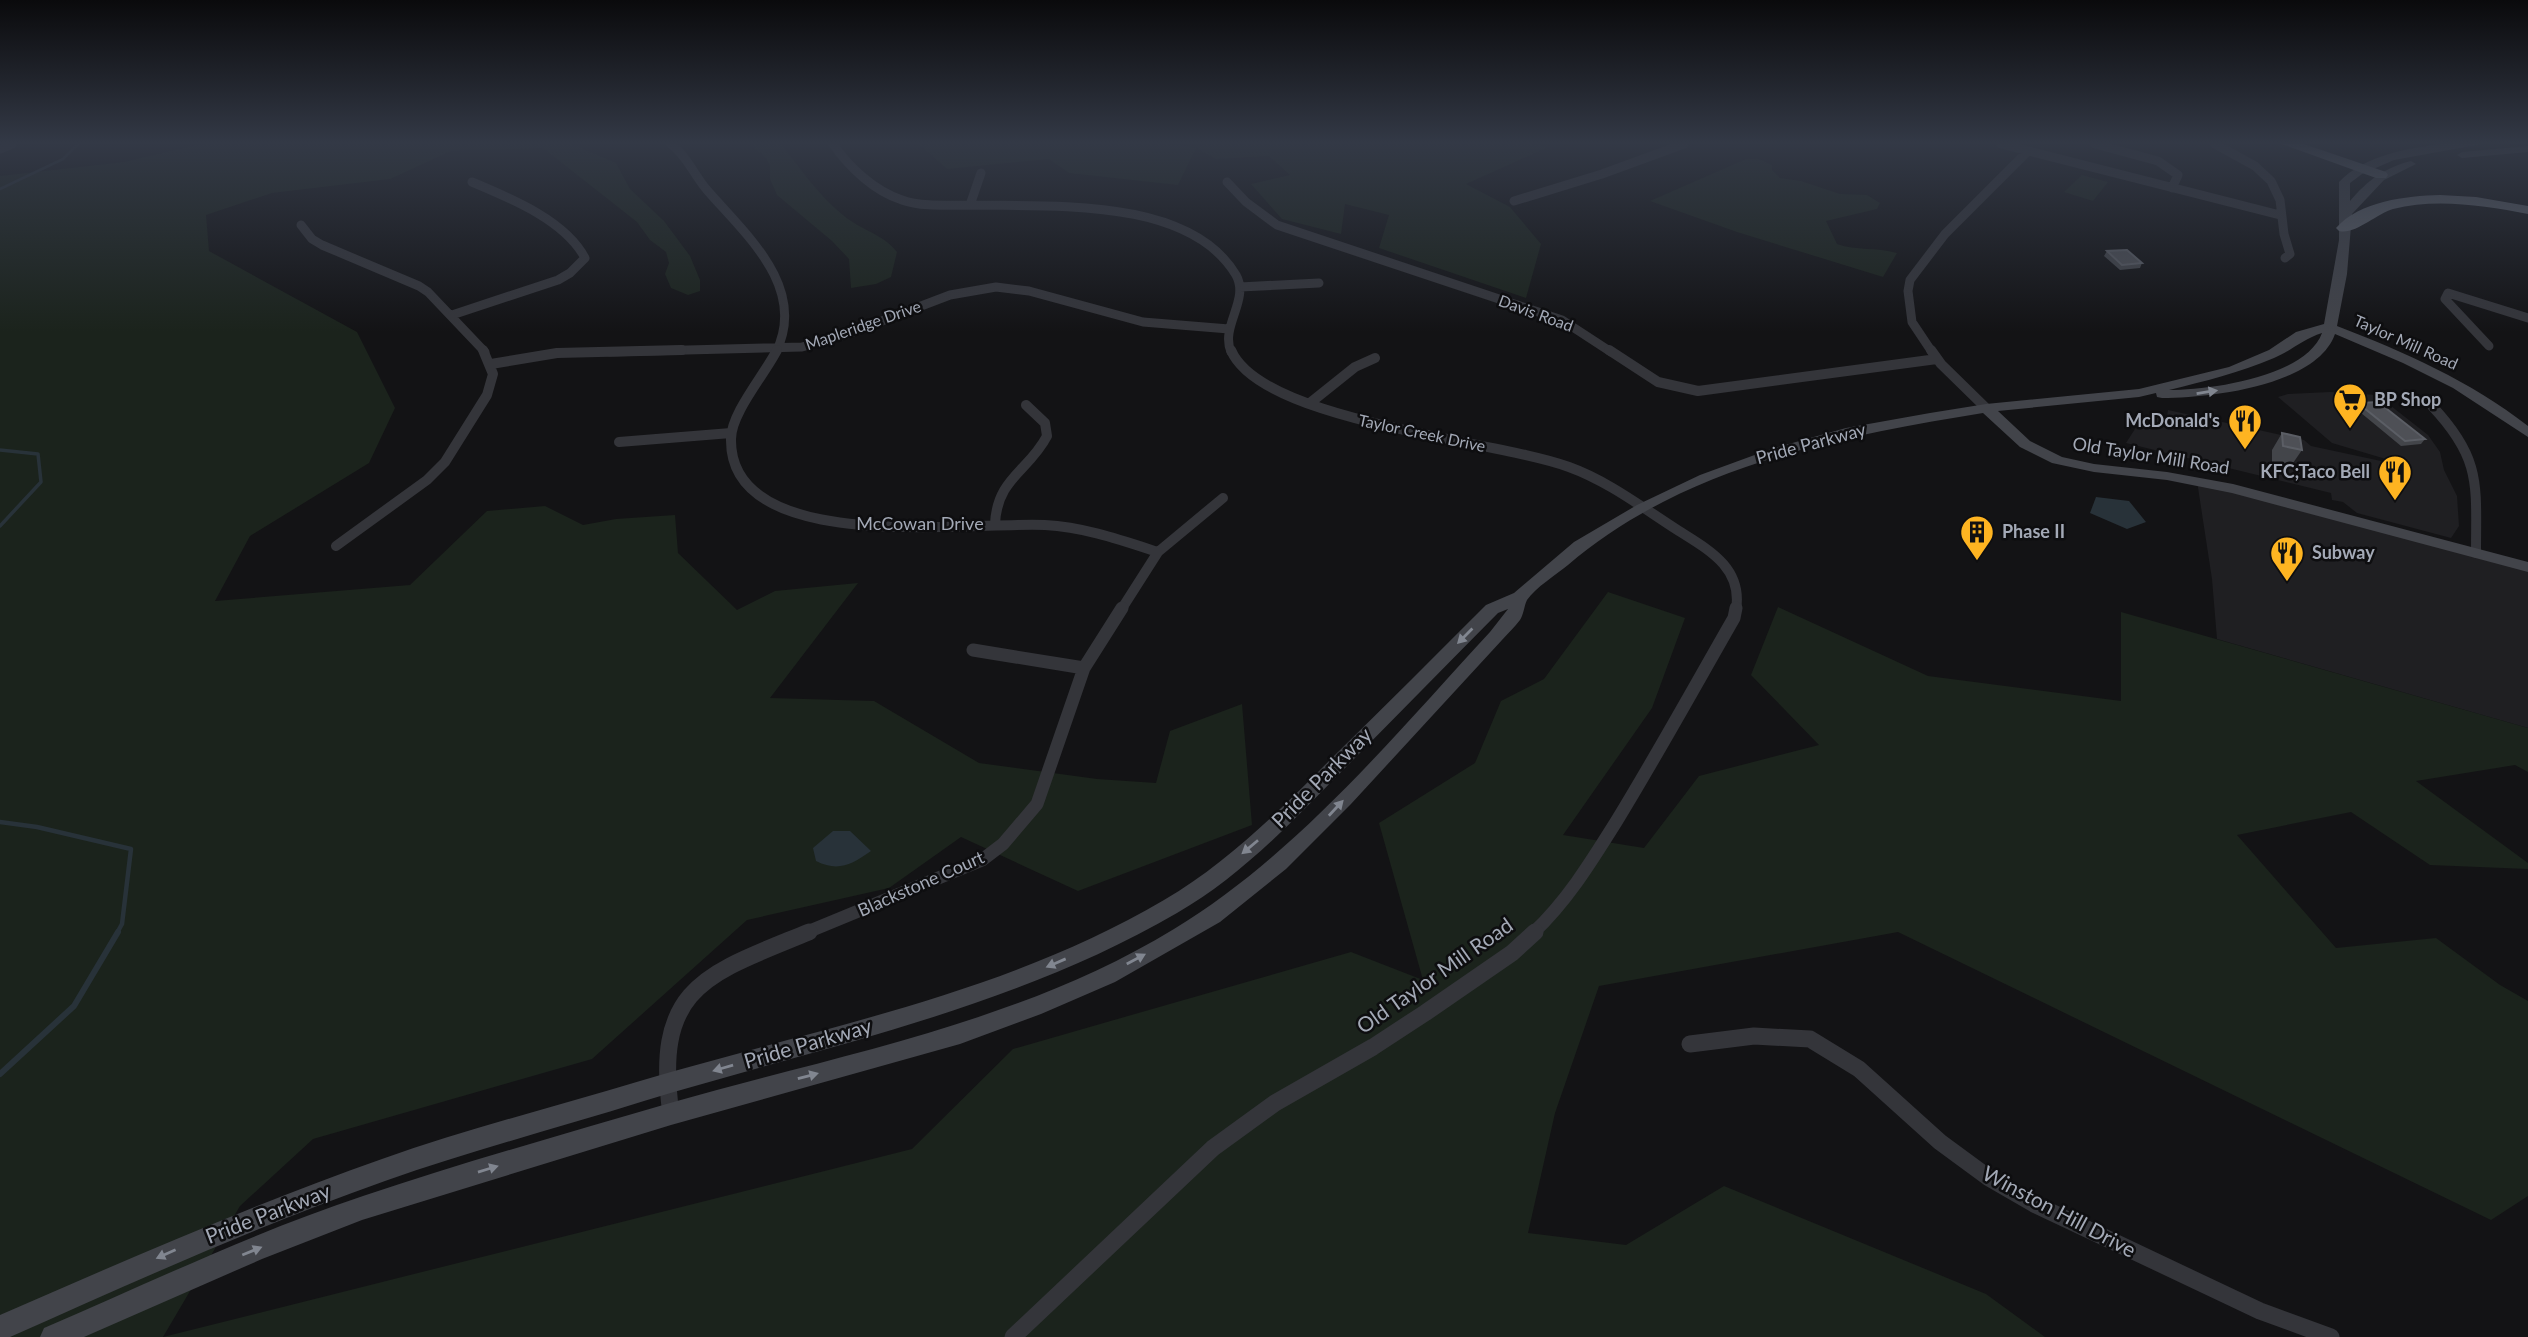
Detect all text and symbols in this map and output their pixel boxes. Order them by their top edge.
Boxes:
street label: Davis Road [1496,290,1576,335]
street label: Mapleridge Drive [802,296,923,353]
street label: Taylor Mill Road [2351,310,2461,373]
supermarket icon: BP Shop [2331,381,2369,430]
one-way arrow [2196,387,2218,398]
place label: BP Shop [2374,388,2441,410]
restaurant icon: McDonald's [2226,402,2264,451]
place label: McDonald's [2125,409,2220,431]
street label: Taylor Creek Drive [1357,410,1487,455]
street label: Pride Parkway [1753,418,1869,468]
street label: Old Taylor Mill Road [2071,432,2231,478]
restaurant icon: KFC;Taco Bell [2376,453,2414,502]
place label: KFC;Taco Bell [2260,460,2370,482]
street label: McCowan Drive [856,512,984,534]
building icon: Phase II [1958,513,1996,562]
place label: Phase II [2002,520,2065,542]
restaurant icon: Subway [2268,534,2306,583]
place label: Subway [2312,541,2375,563]
one-way arrow [1457,627,1474,643]
street label: Pride Parkway [1266,721,1376,832]
one-way arrow [1327,799,1344,816]
one-way arrow [1242,839,1259,854]
street label: Blackstone Court [854,845,988,921]
street label: Old Taylor Mill Road [1351,912,1517,1038]
one-way arrow [1126,954,1146,965]
one-way arrow [1046,958,1067,969]
street label: Pride Parkway [741,1012,875,1073]
one-way arrow [712,1064,733,1074]
one-way arrow [797,1071,818,1081]
street label: Winston Hill Drive [1979,1160,2141,1262]
one-way arrow [477,1163,498,1174]
street label: Pride Parkway [201,1177,334,1248]
one-way arrow [242,1245,263,1256]
one-way arrow [155,1249,176,1260]

